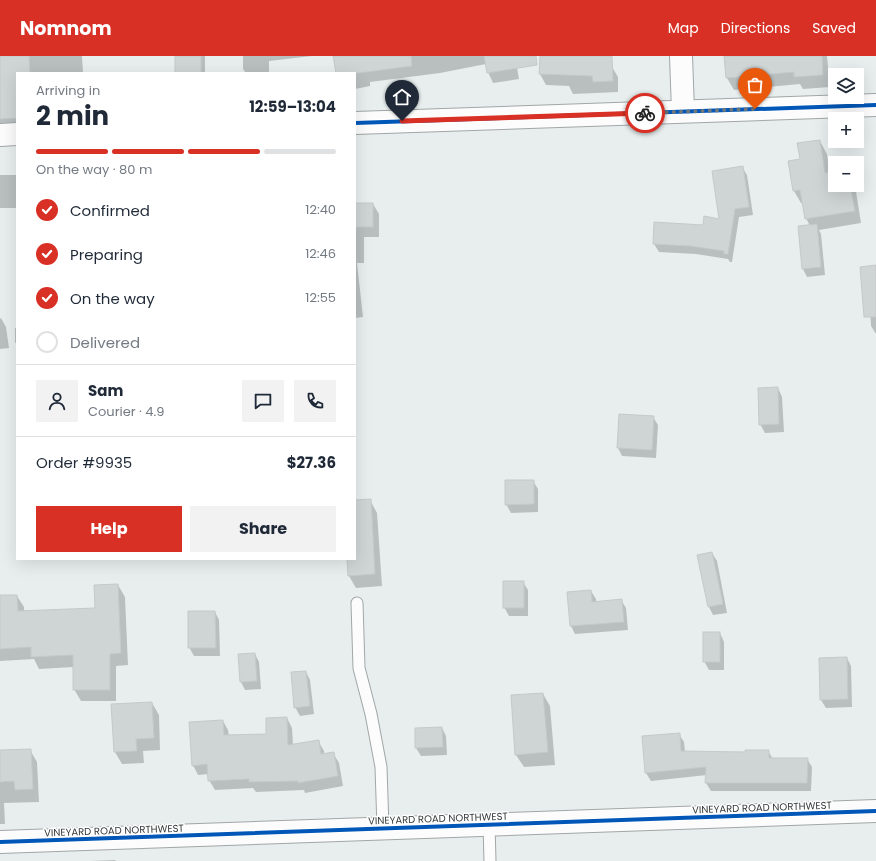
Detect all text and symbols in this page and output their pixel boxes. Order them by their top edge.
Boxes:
text: Nomnom [20,15,112,42]
text: Map [668,18,699,38]
text: Directions [721,18,790,38]
text: Saved [812,18,856,38]
pin [738,68,772,109]
map controls [828,68,864,192]
button: layers [828,68,864,104]
icon: bag [744,74,766,96]
pin [385,80,419,121]
text: Arriving in [36,81,100,100]
icon: home [391,86,413,108]
courier [625,93,665,133]
text: 12:59–13:04 [249,96,336,117]
text: 2 min [36,98,109,134]
icon: bike [634,102,656,124]
button: + [828,112,864,148]
button: − [828,156,864,192]
text: On the way · 80 m [36,160,152,179]
icon: check [36,199,58,221]
text: Confirmed [70,200,150,221]
text: 12:40 [305,200,336,219]
icon: check [36,243,58,265]
text: Preparing [70,244,143,265]
text: 12:46 [305,244,336,263]
icon: check [36,287,58,309]
text: On the way [70,288,155,309]
text: 12:55 [305,288,336,307]
text: Delivered [70,332,140,353]
button: person [36,380,78,422]
text: Sam [88,380,123,401]
button: chat [242,380,284,422]
button: phone [294,380,336,422]
text: Courier · 4.9 [88,402,164,421]
text: Order #9935 [36,452,132,473]
text: $27.36 [287,452,336,473]
button: Help [36,506,182,552]
button: Share [190,506,336,552]
street label: VINEYARD ROAD NORTHWEST [692,798,833,817]
street label: VINEYARD ROAD NORTHWEST [368,809,509,828]
street label: VINEYARD ROAD NORTHWEST [44,821,185,840]

